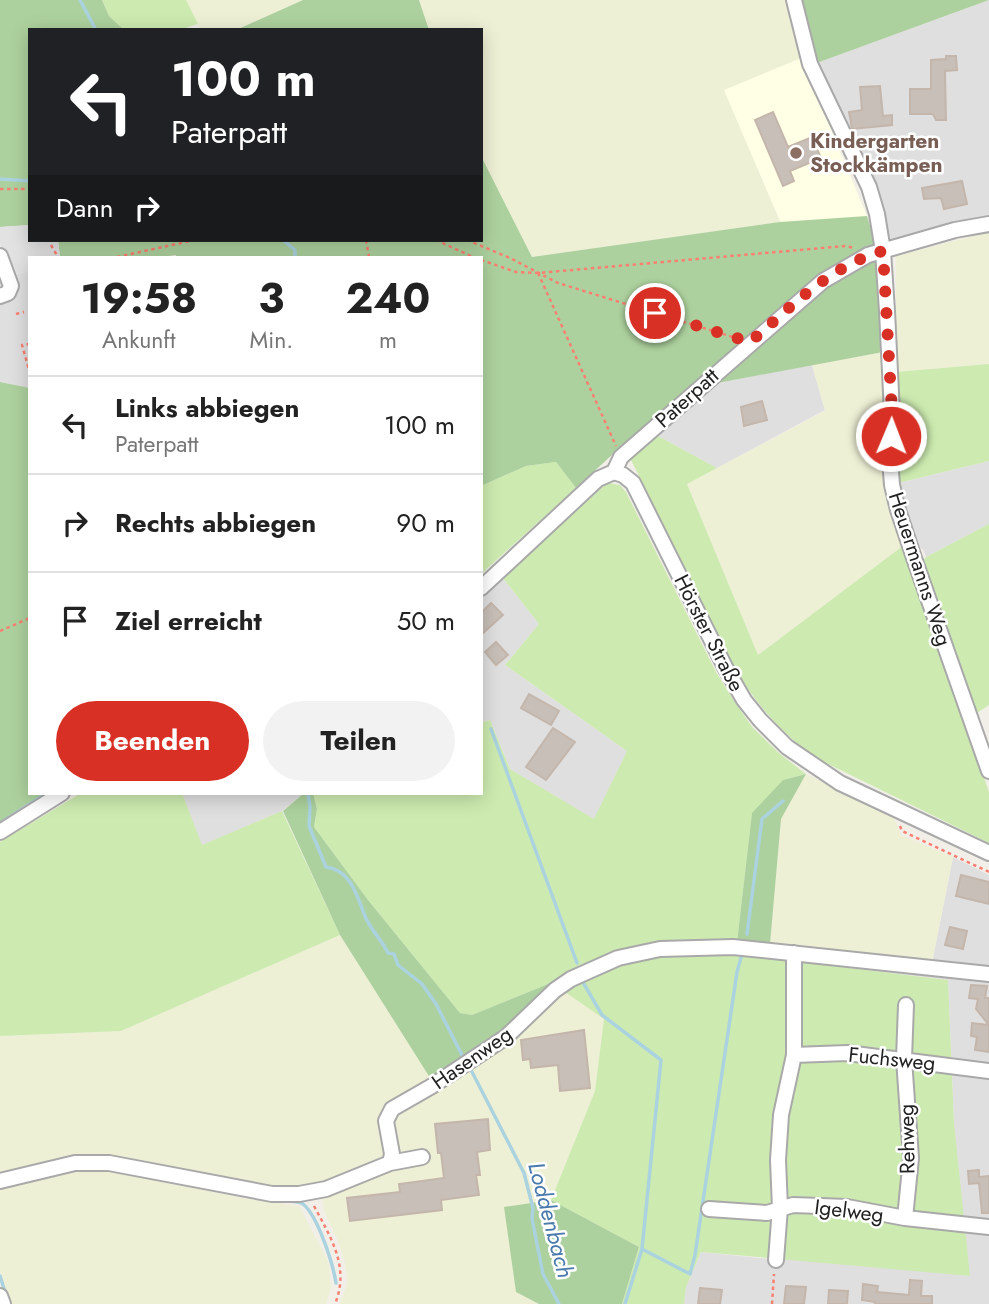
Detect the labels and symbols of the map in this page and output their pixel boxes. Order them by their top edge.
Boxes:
place label: Kindergarten Stockkämpen [810,126,943,180]
marker: Kindergarten Stockkämpen [788,145,804,161]
pin [625,283,685,343]
street label: Paterpatt [649,361,725,435]
position arrow [854,399,928,473]
street label: Heuermanns Weg [881,488,959,650]
street label: Hörster Straße [667,569,752,697]
street label: Hasenweg [426,1019,518,1097]
street label: Fuchsweg [847,1040,937,1078]
street label: Rehweg [891,1104,923,1174]
water label: Loddenbach [519,1158,583,1282]
street label: Igelweg [813,1192,885,1230]

